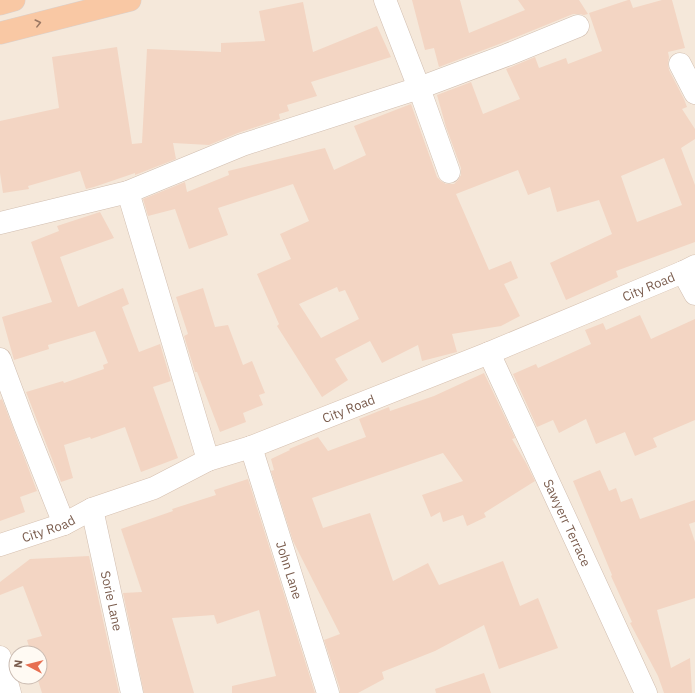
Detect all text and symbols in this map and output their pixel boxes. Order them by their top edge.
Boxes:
one-way arrow [35,20,41,28]
street label: City Road [620,268,677,305]
street label: City Road [319,390,377,427]
street label: Sawyerr Terrace [540,476,595,569]
street label: City Road [19,511,78,546]
street label: John Lane [272,539,307,601]
street label: Sorie Lane [97,569,127,633]
north arrow [8,645,48,685]
text: N [11,659,26,669]

